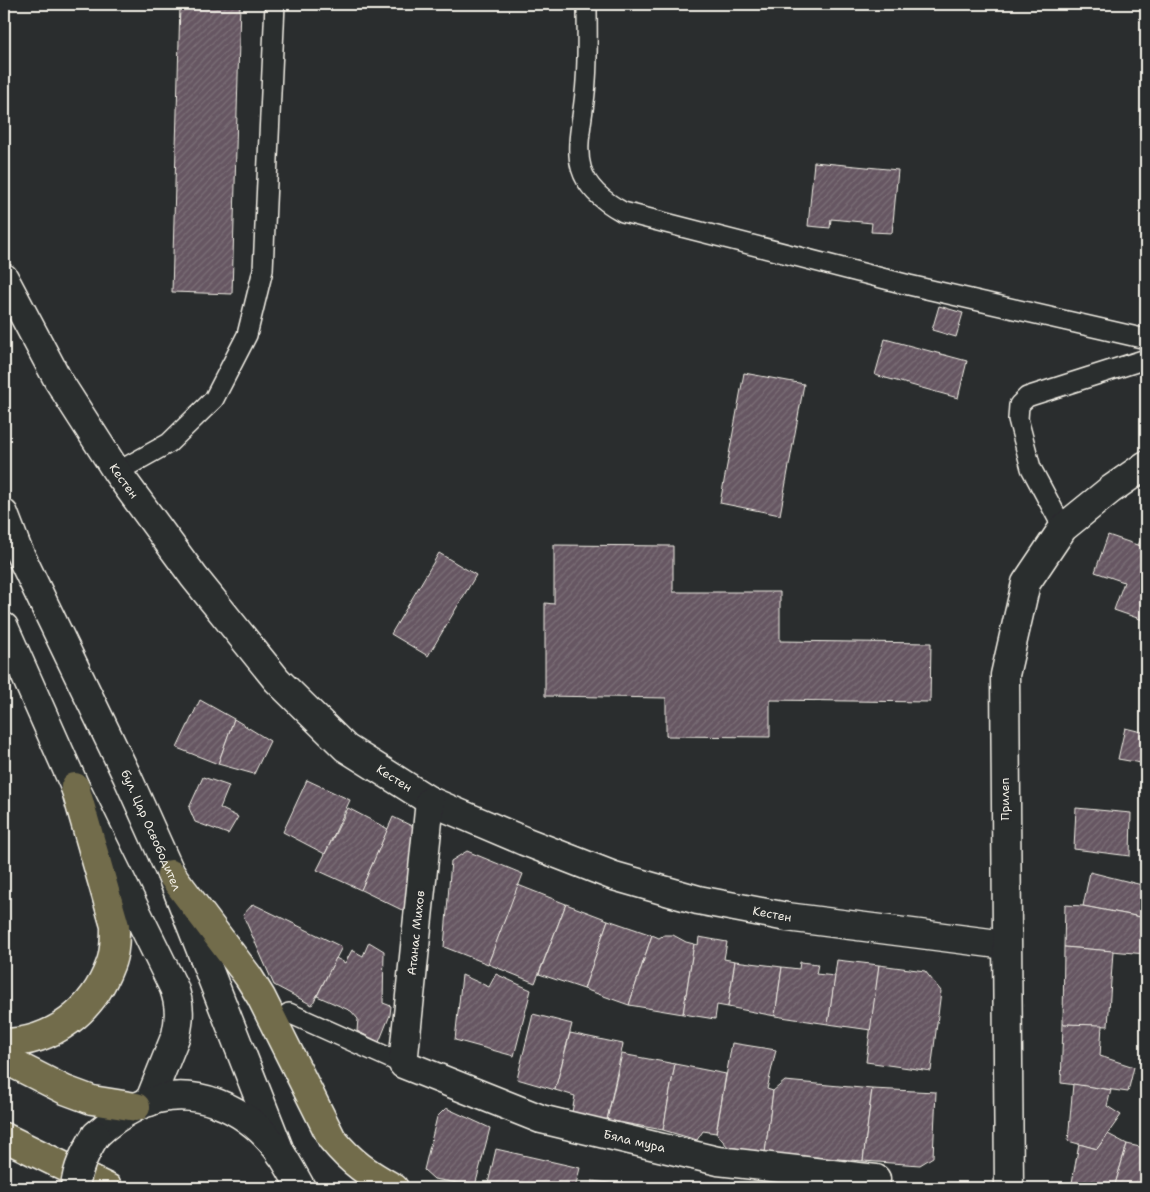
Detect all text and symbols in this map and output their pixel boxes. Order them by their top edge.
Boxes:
street label: Кестен [106,461,142,502]
street label: Кестен [373,761,415,796]
street label: бул. Цар Освободител [117,767,185,894]
street label: Прилеп [997,777,1013,820]
street label: Атанас Михов [404,890,428,976]
street label: Кестен [751,903,793,926]
street label: Бяла мура [602,1126,668,1156]

